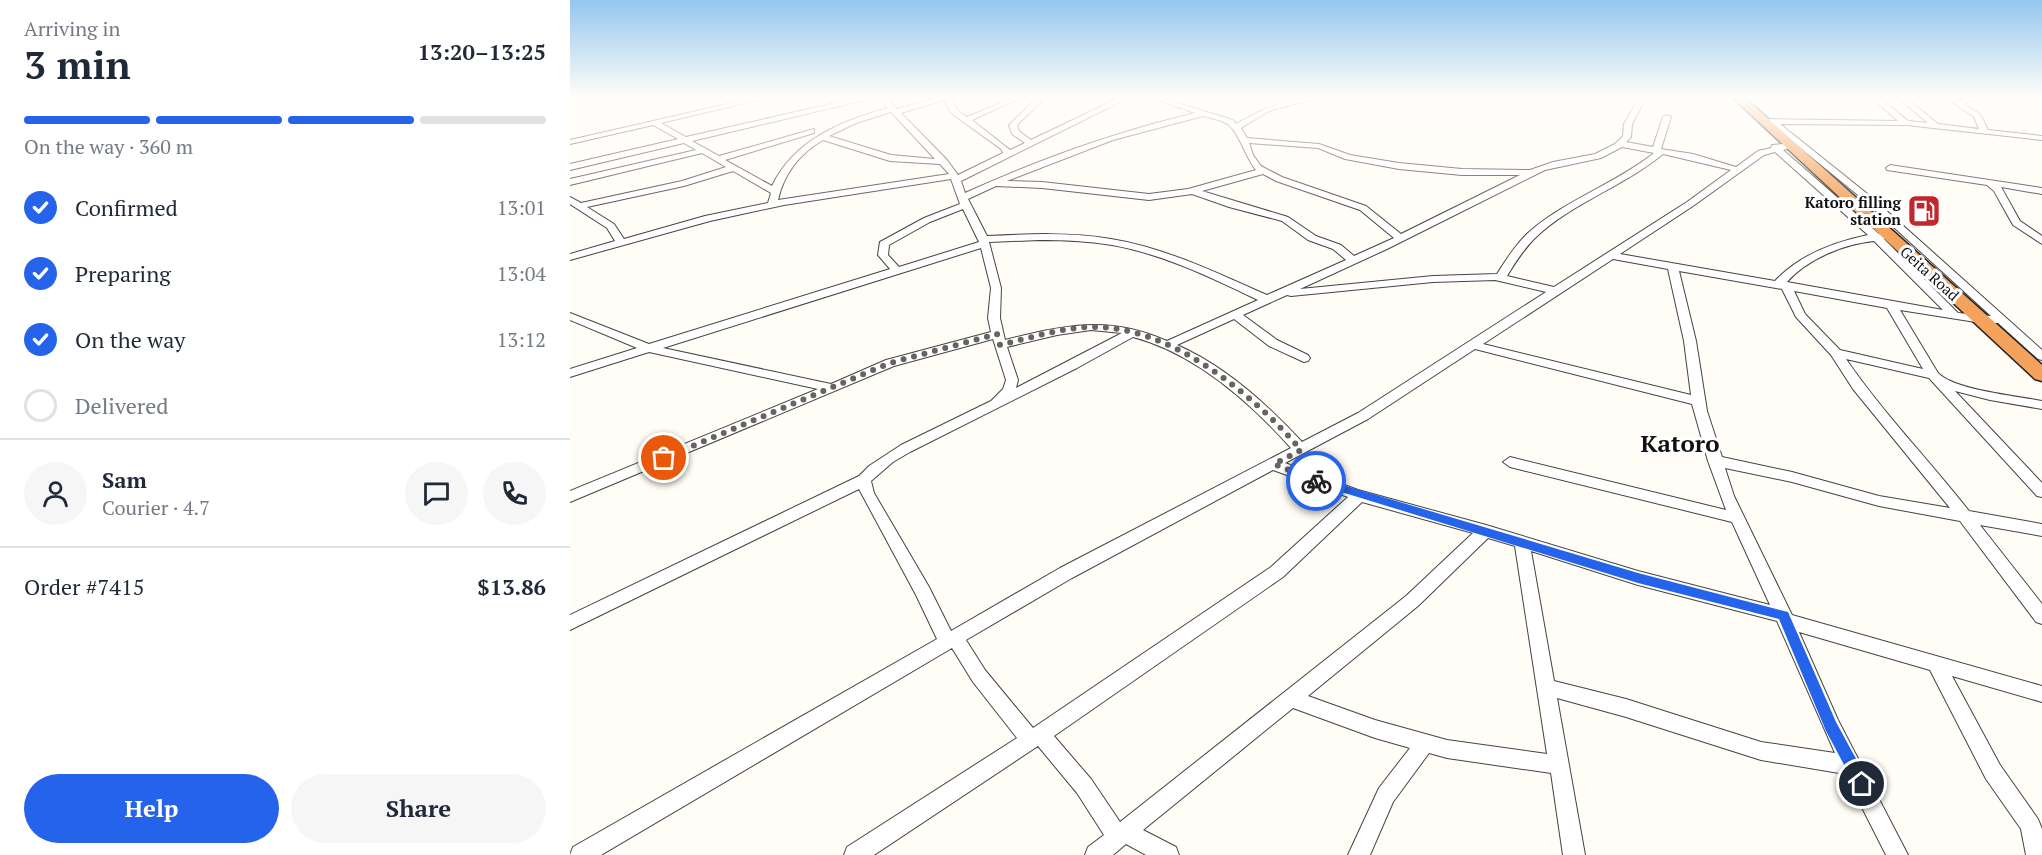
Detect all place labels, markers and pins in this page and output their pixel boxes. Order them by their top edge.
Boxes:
place label: Katoro filling station [1805,192,1902,229]
fuel station icon: Katoro filling station [1906,193,1942,229]
pin [638,432,689,483]
pin [1836,758,1887,809]

